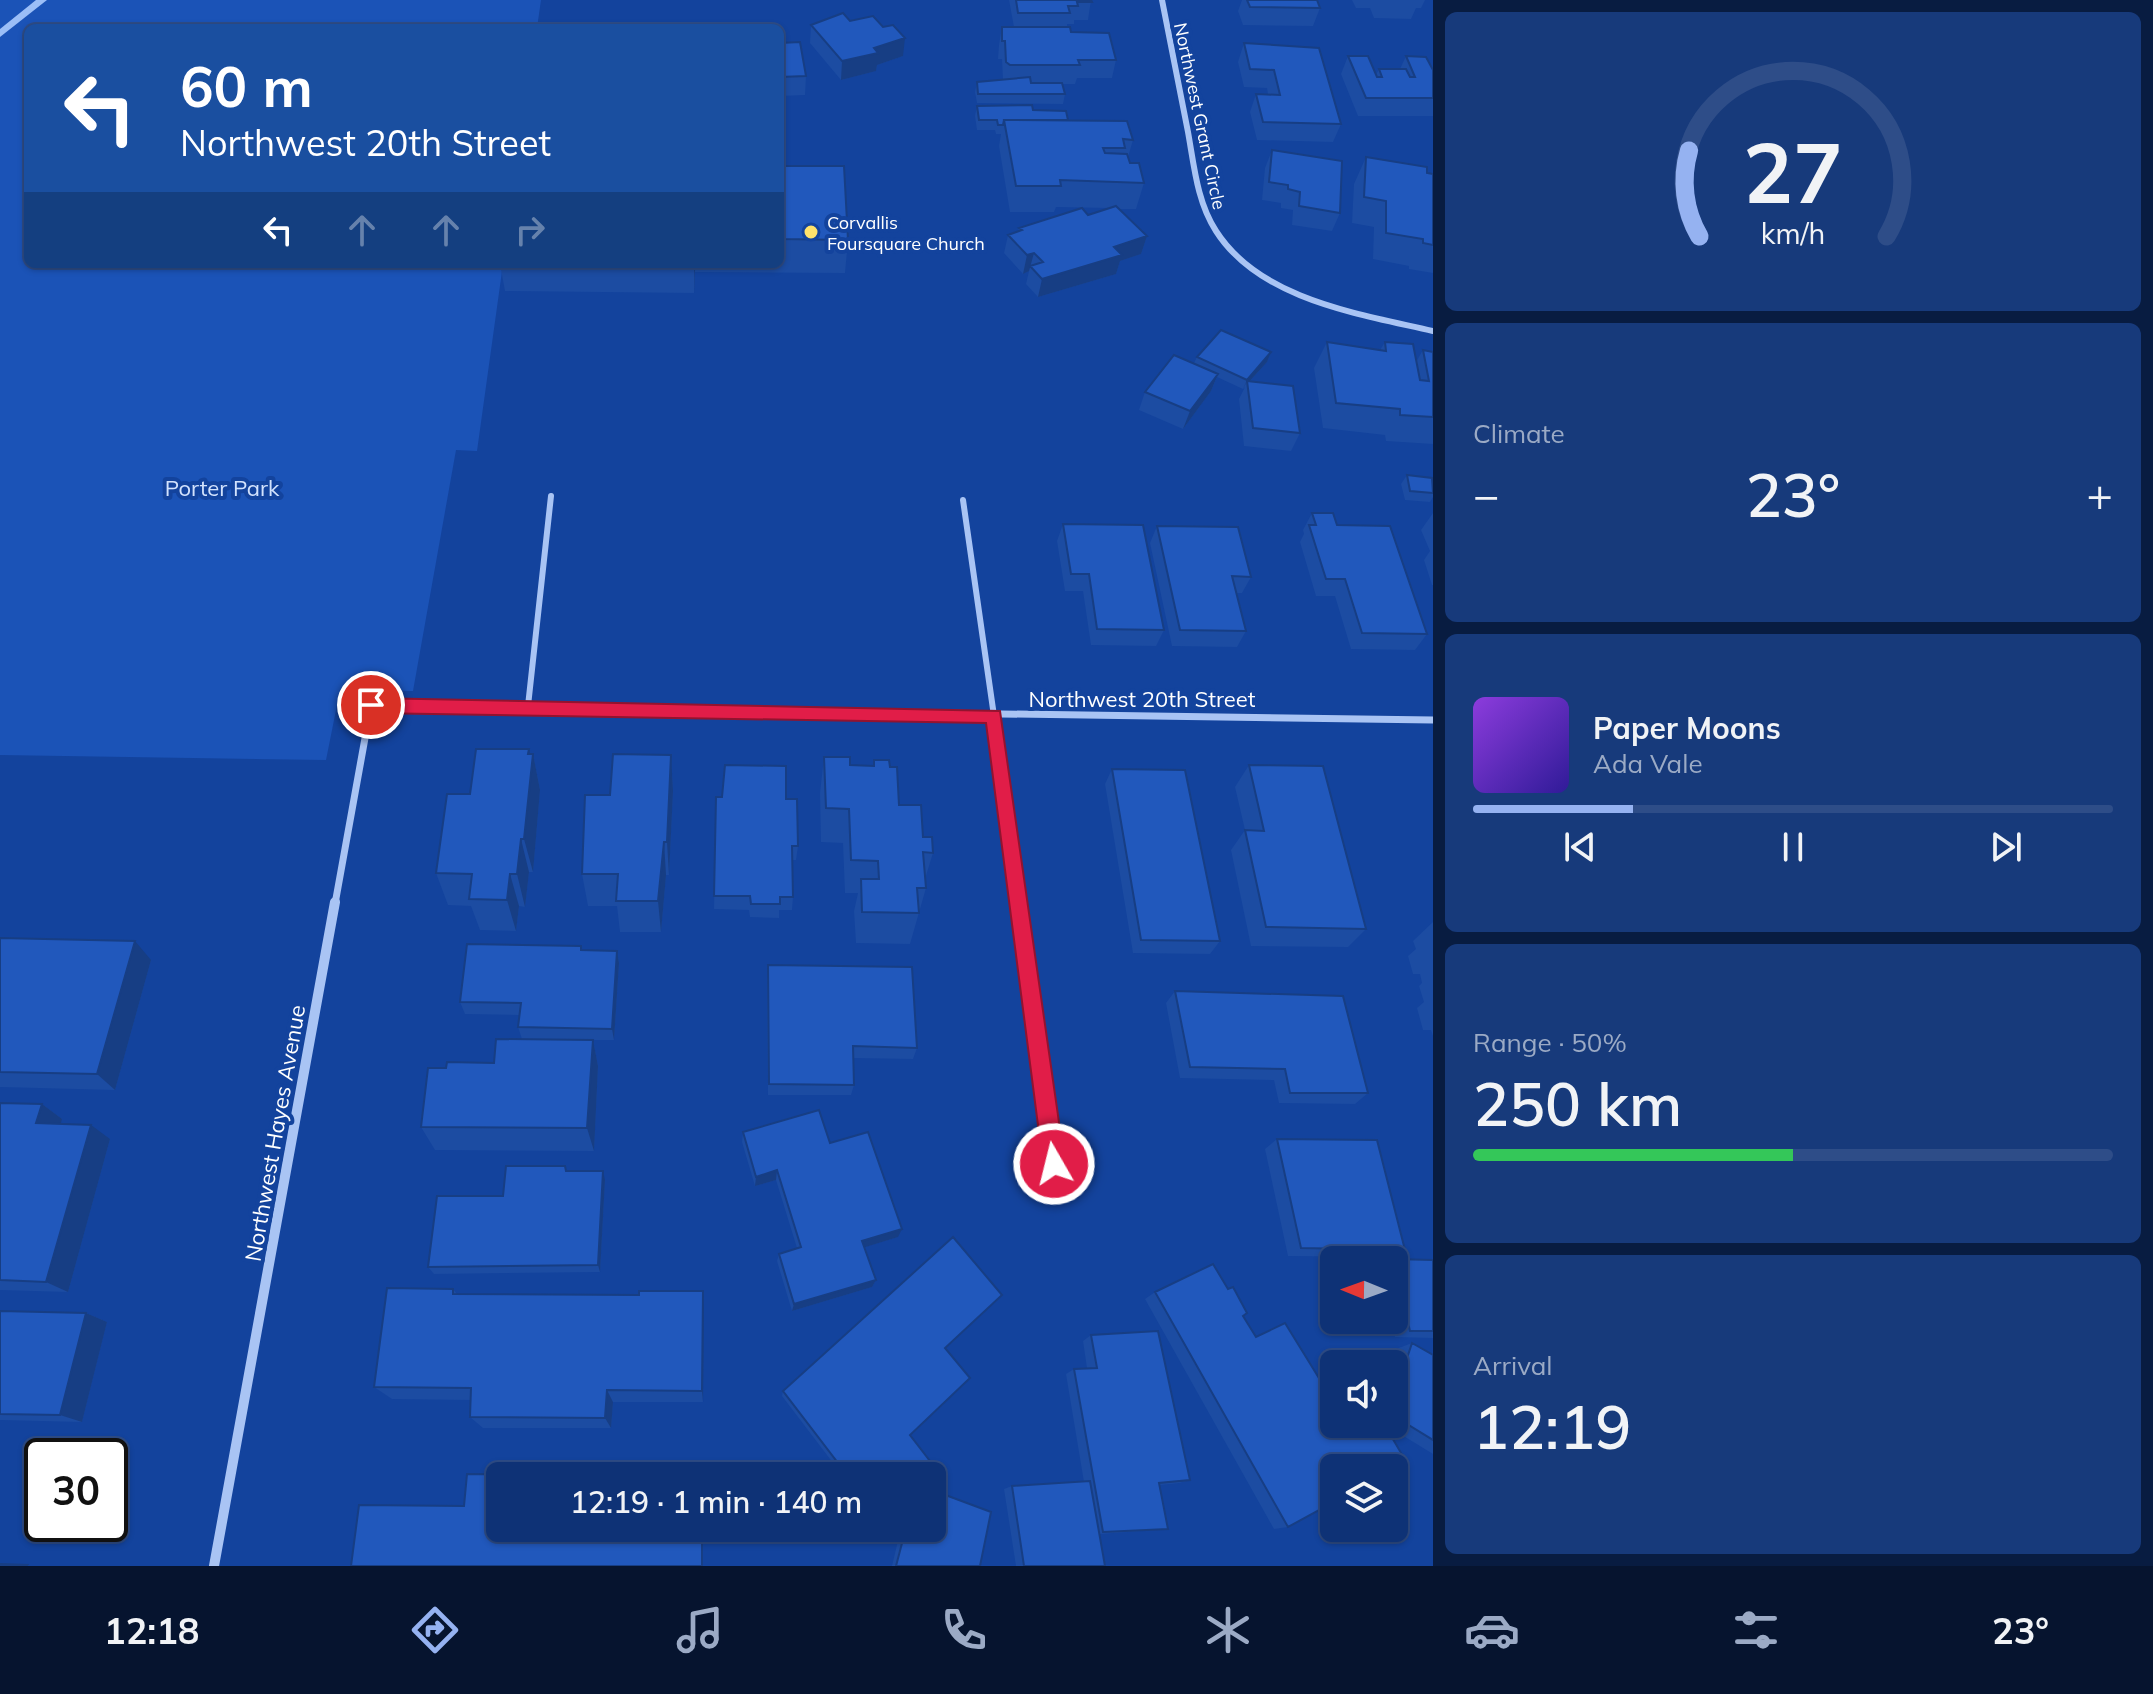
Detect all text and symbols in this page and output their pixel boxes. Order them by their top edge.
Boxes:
street label: Northwest Grant Circle [1169,20,1231,212]
text: 60 m [180,51,313,121]
icon: left [48,56,152,160]
text: 27 [1743,119,1843,224]
text: Northwest 20th Street [180,120,551,165]
icon: left [256,208,300,252]
icon: ahead [340,208,384,252]
icon: ahead [424,208,468,252]
icon: right [508,208,552,252]
place label: Corvallis Foursquare Church [827,211,985,255]
text: km/h [1761,216,1825,252]
marker: Corvallis Foursquare Church [802,223,820,241]
text: Climate [1473,417,1565,450]
text: 23° [1746,457,1840,532]
text: − [1473,467,1499,522]
text: + [2087,467,2113,522]
park label: Porter Park [165,474,280,502]
pin [337,671,405,739]
icon: arrive [349,683,393,727]
street label: Northwest 20th Street [1029,685,1256,713]
text: Paper Moons [1593,709,1781,747]
text: Ada Vale [1593,747,1703,780]
icon: previous [1558,825,1602,869]
icon: pause [1771,825,1815,869]
icon: next [1984,825,2028,869]
street label: Northwest Hayes Avenue [239,1003,311,1263]
text: Range · 50% [1473,1026,1627,1059]
text: 250 km [1473,1066,1682,1141]
position arrow [1012,1122,1096,1206]
north arrow [1320,1246,1408,1334]
map controls [1320,1246,1408,1542]
text: Arrival [1473,1349,1553,1382]
button: sound [1320,1350,1408,1438]
text: 12:19 [1473,1389,1631,1464]
speed limit sign: 30 [24,1438,128,1542]
button: layers [1320,1454,1408,1542]
text: 12:19 · 1 min · 140 m [570,1483,862,1521]
icon: directions [407,1602,463,1658]
icon: music [672,1602,728,1658]
icon: phone [936,1602,992,1658]
icon: climate [1200,1602,1256,1658]
icon: car [1464,1602,1520,1658]
icon: filters [1728,1602,1784,1658]
text: 12:18 [104,1608,199,1653]
text: 23° [1992,1608,2049,1653]

